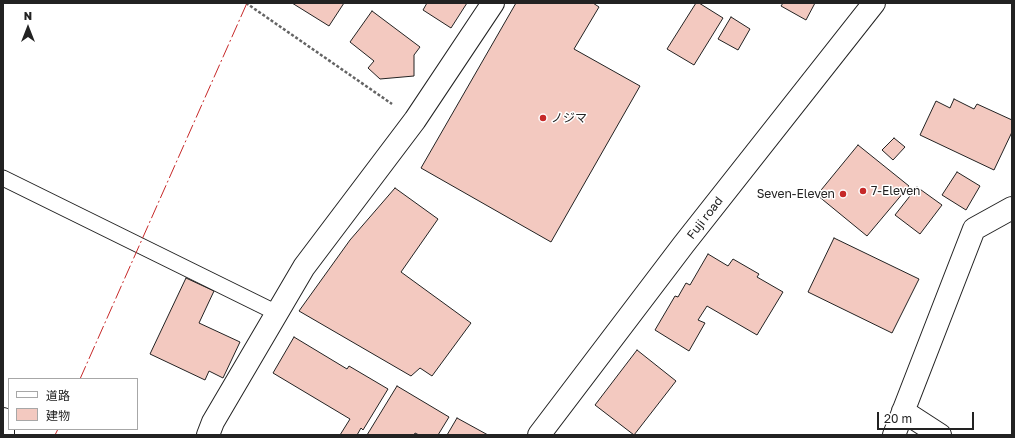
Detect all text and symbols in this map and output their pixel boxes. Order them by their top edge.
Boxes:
north arrow [8,8,48,48]
text: N [24,9,32,22]
place label: ノジマ [551,111,587,125]
marker: ノジマ [538,113,548,123]
place label: 7-Eleven [871,184,920,198]
marker: 7-Eleven [858,186,868,196]
place label: Seven-Eleven [757,187,835,201]
marker: Seven-Eleven [838,189,848,199]
street label: Fuji road [684,194,726,242]
legend [8,378,138,430]
text: 道路 [46,388,70,403]
scale bar [879,404,976,430]
text: 建物 [46,408,70,423]
text: 20 m [884,411,912,426]

